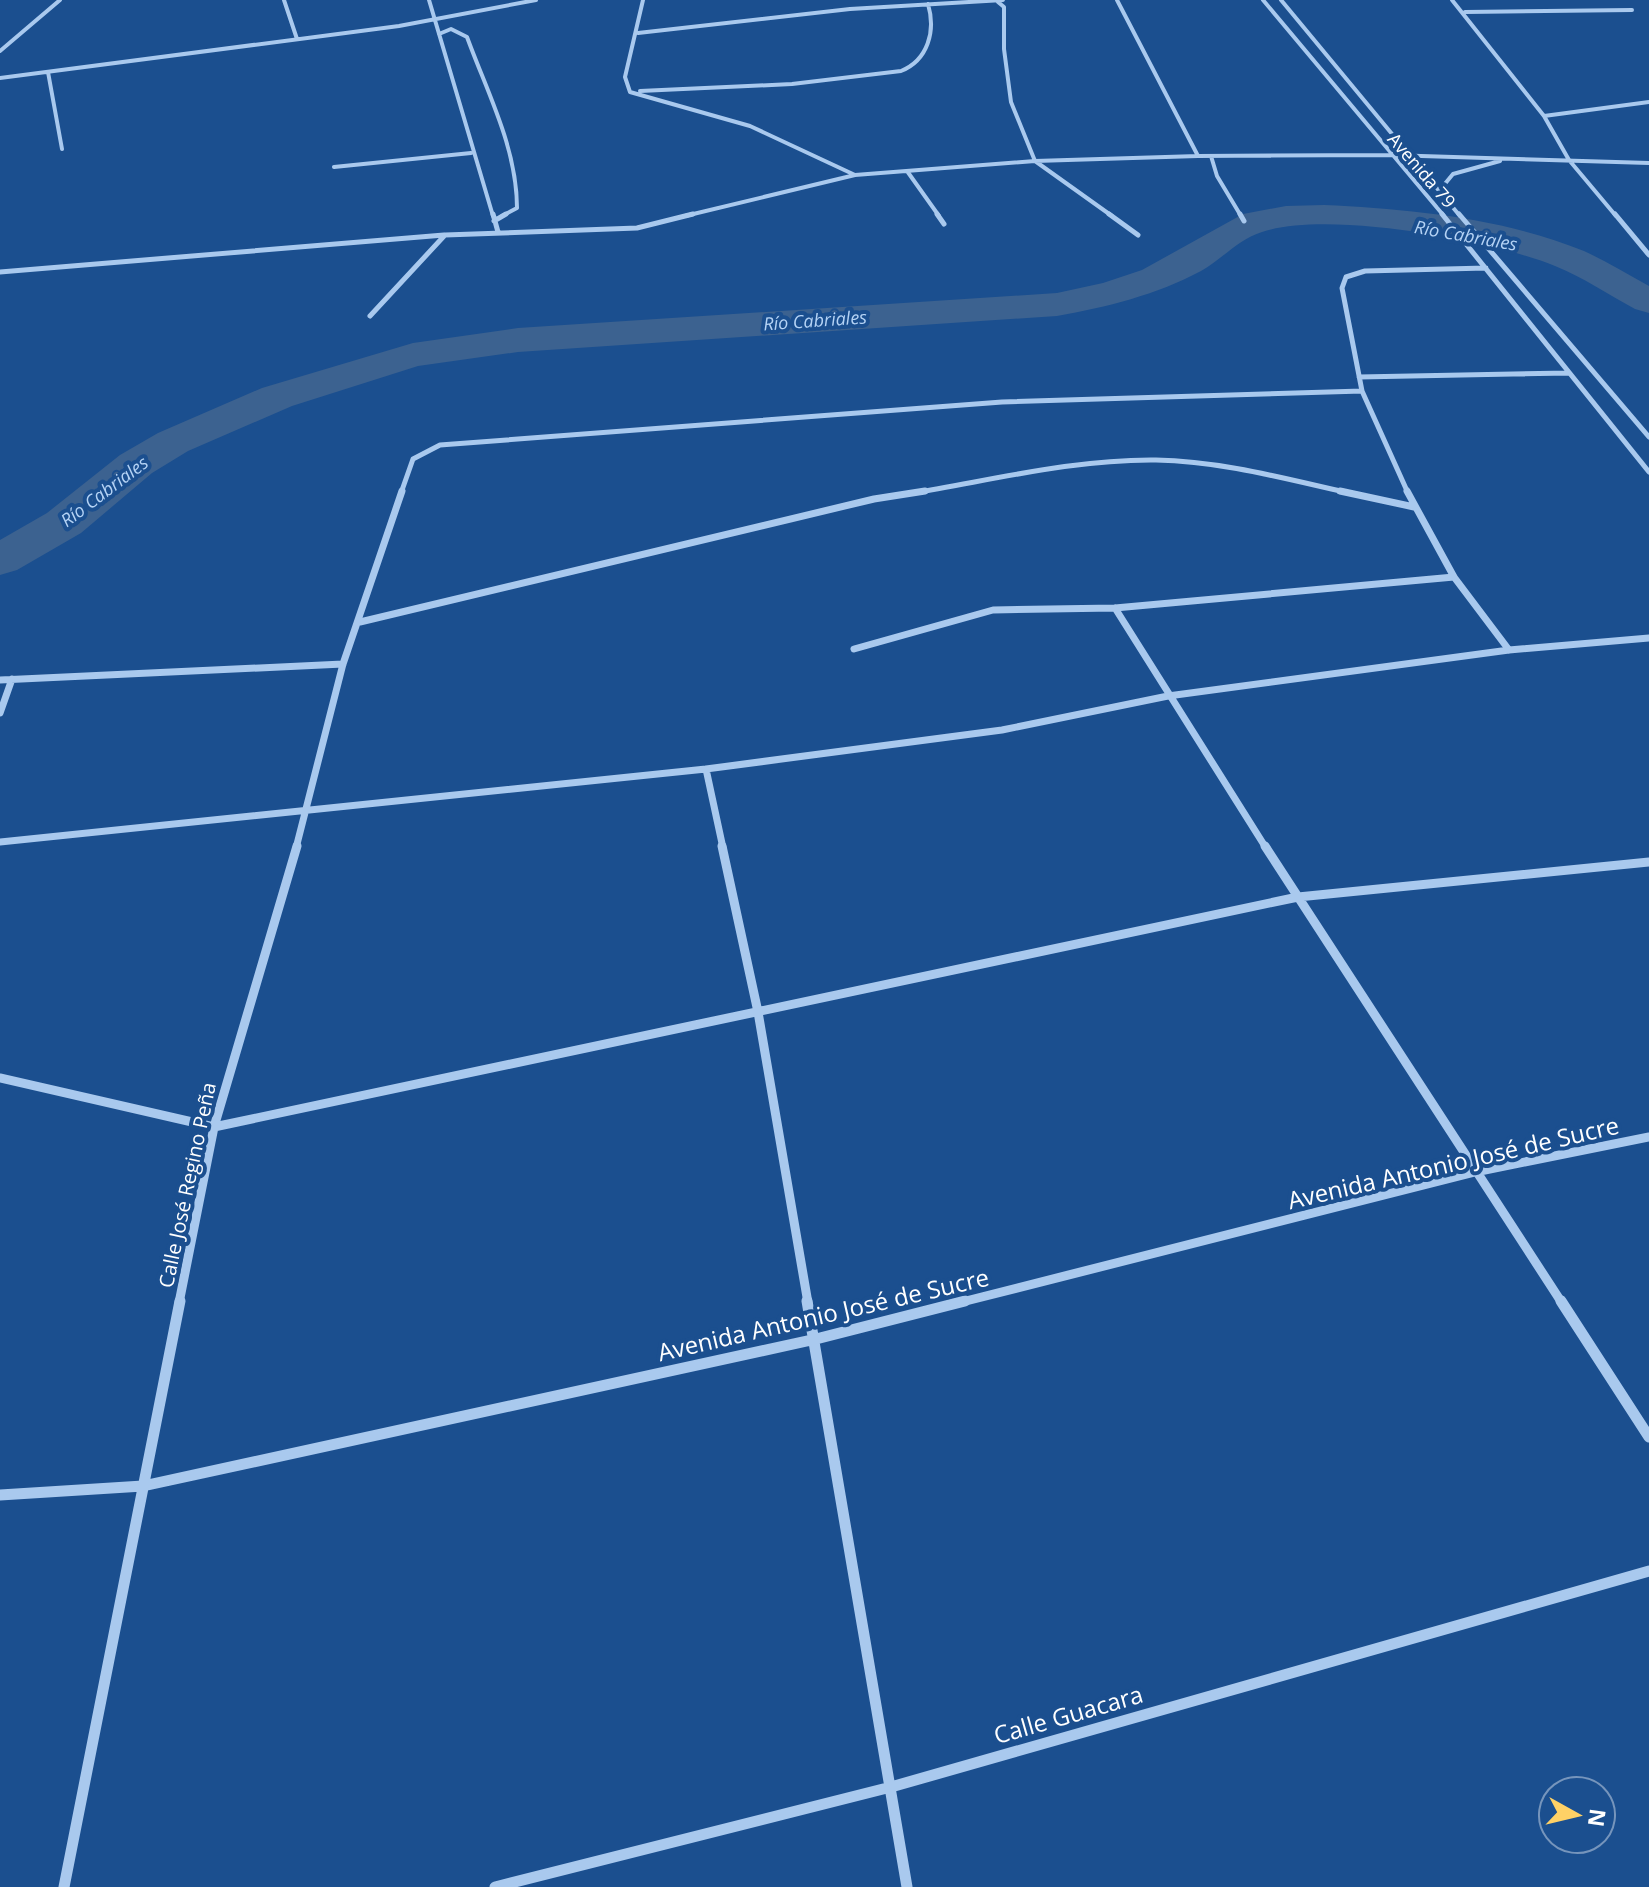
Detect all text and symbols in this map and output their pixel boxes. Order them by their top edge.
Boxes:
street label: Avenida 79 [1383,127,1461,213]
water label: Río Cabriales [1413,214,1519,256]
water label: Río Cabriales [762,304,868,336]
water label: Río Cabriales [55,450,153,532]
street label: Calle José Regino Peña [152,1080,222,1290]
street label: Avenida Antonio José de Sucre [1284,1108,1622,1216]
street label: Avenida Antonio José de Sucre [654,1260,992,1368]
street label: Calle Guacara [990,1677,1146,1751]
north arrow [1537,1775,1617,1855]
text: N [1582,1807,1614,1829]

